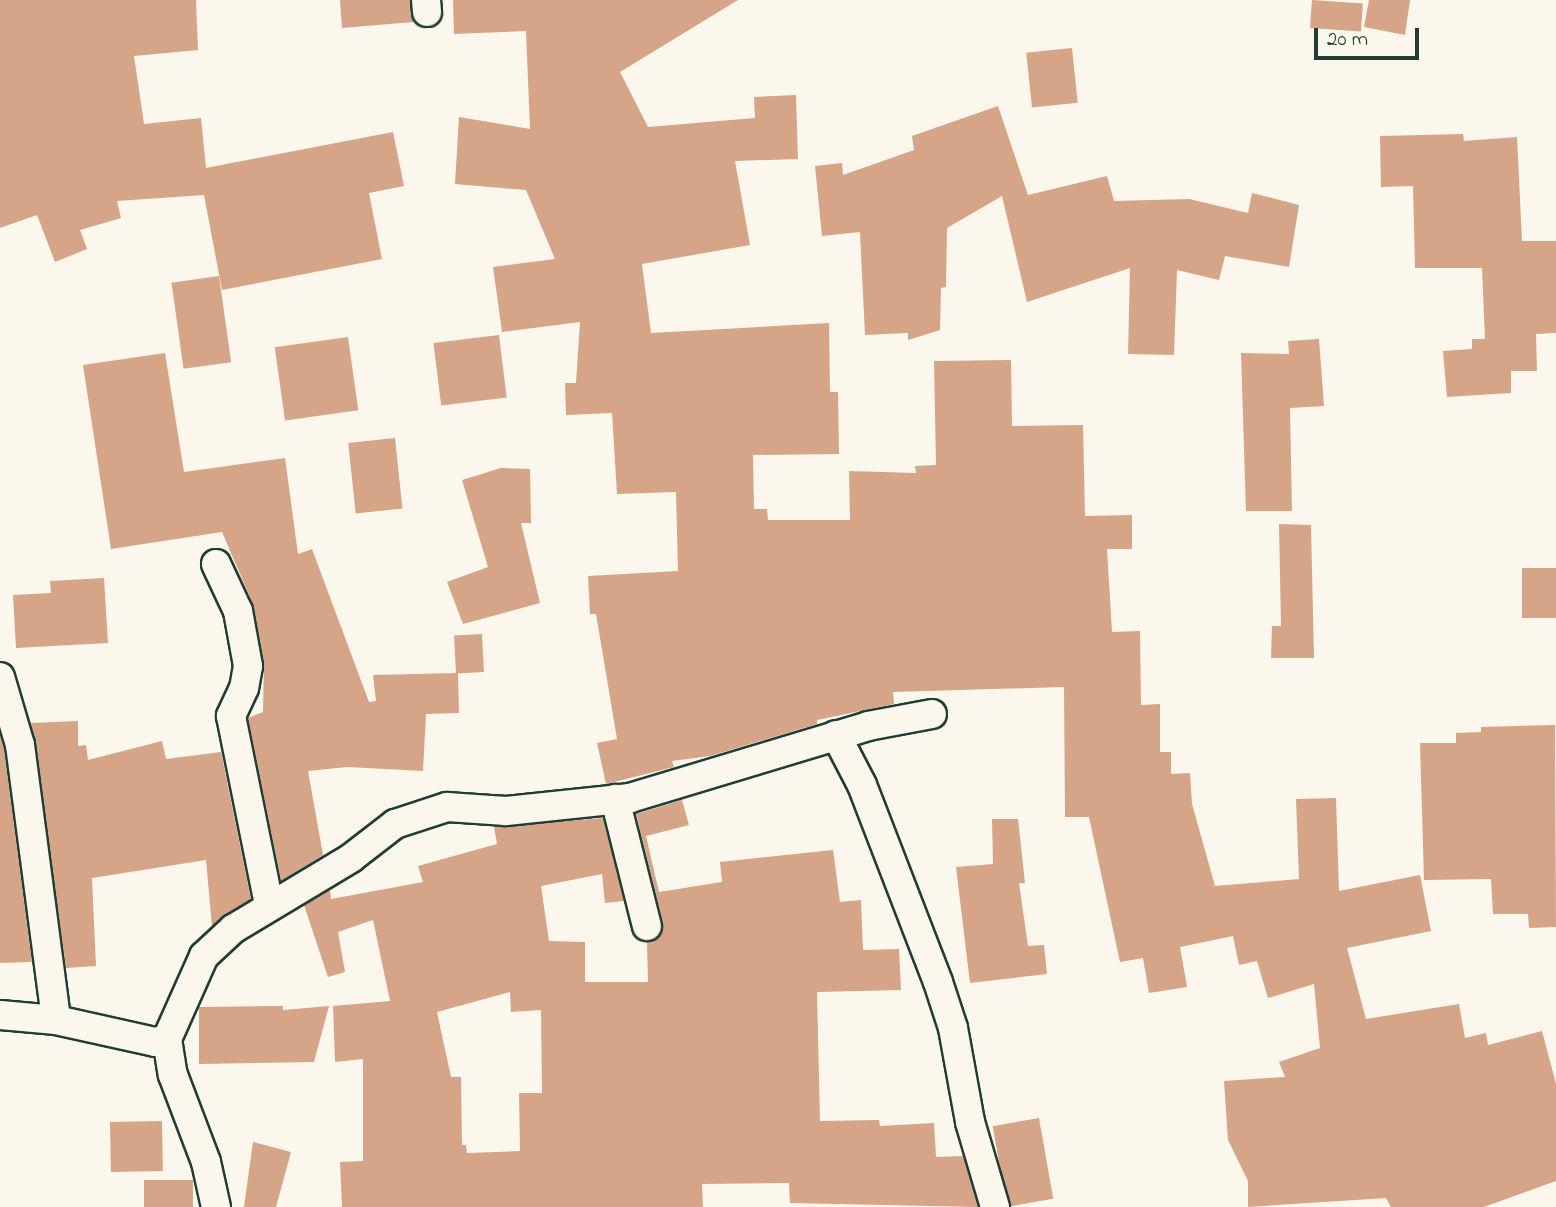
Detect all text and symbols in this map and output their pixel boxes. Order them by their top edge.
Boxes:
scale bar [1318,14,1423,58]
text: 20 m [1327,25,1368,55]

